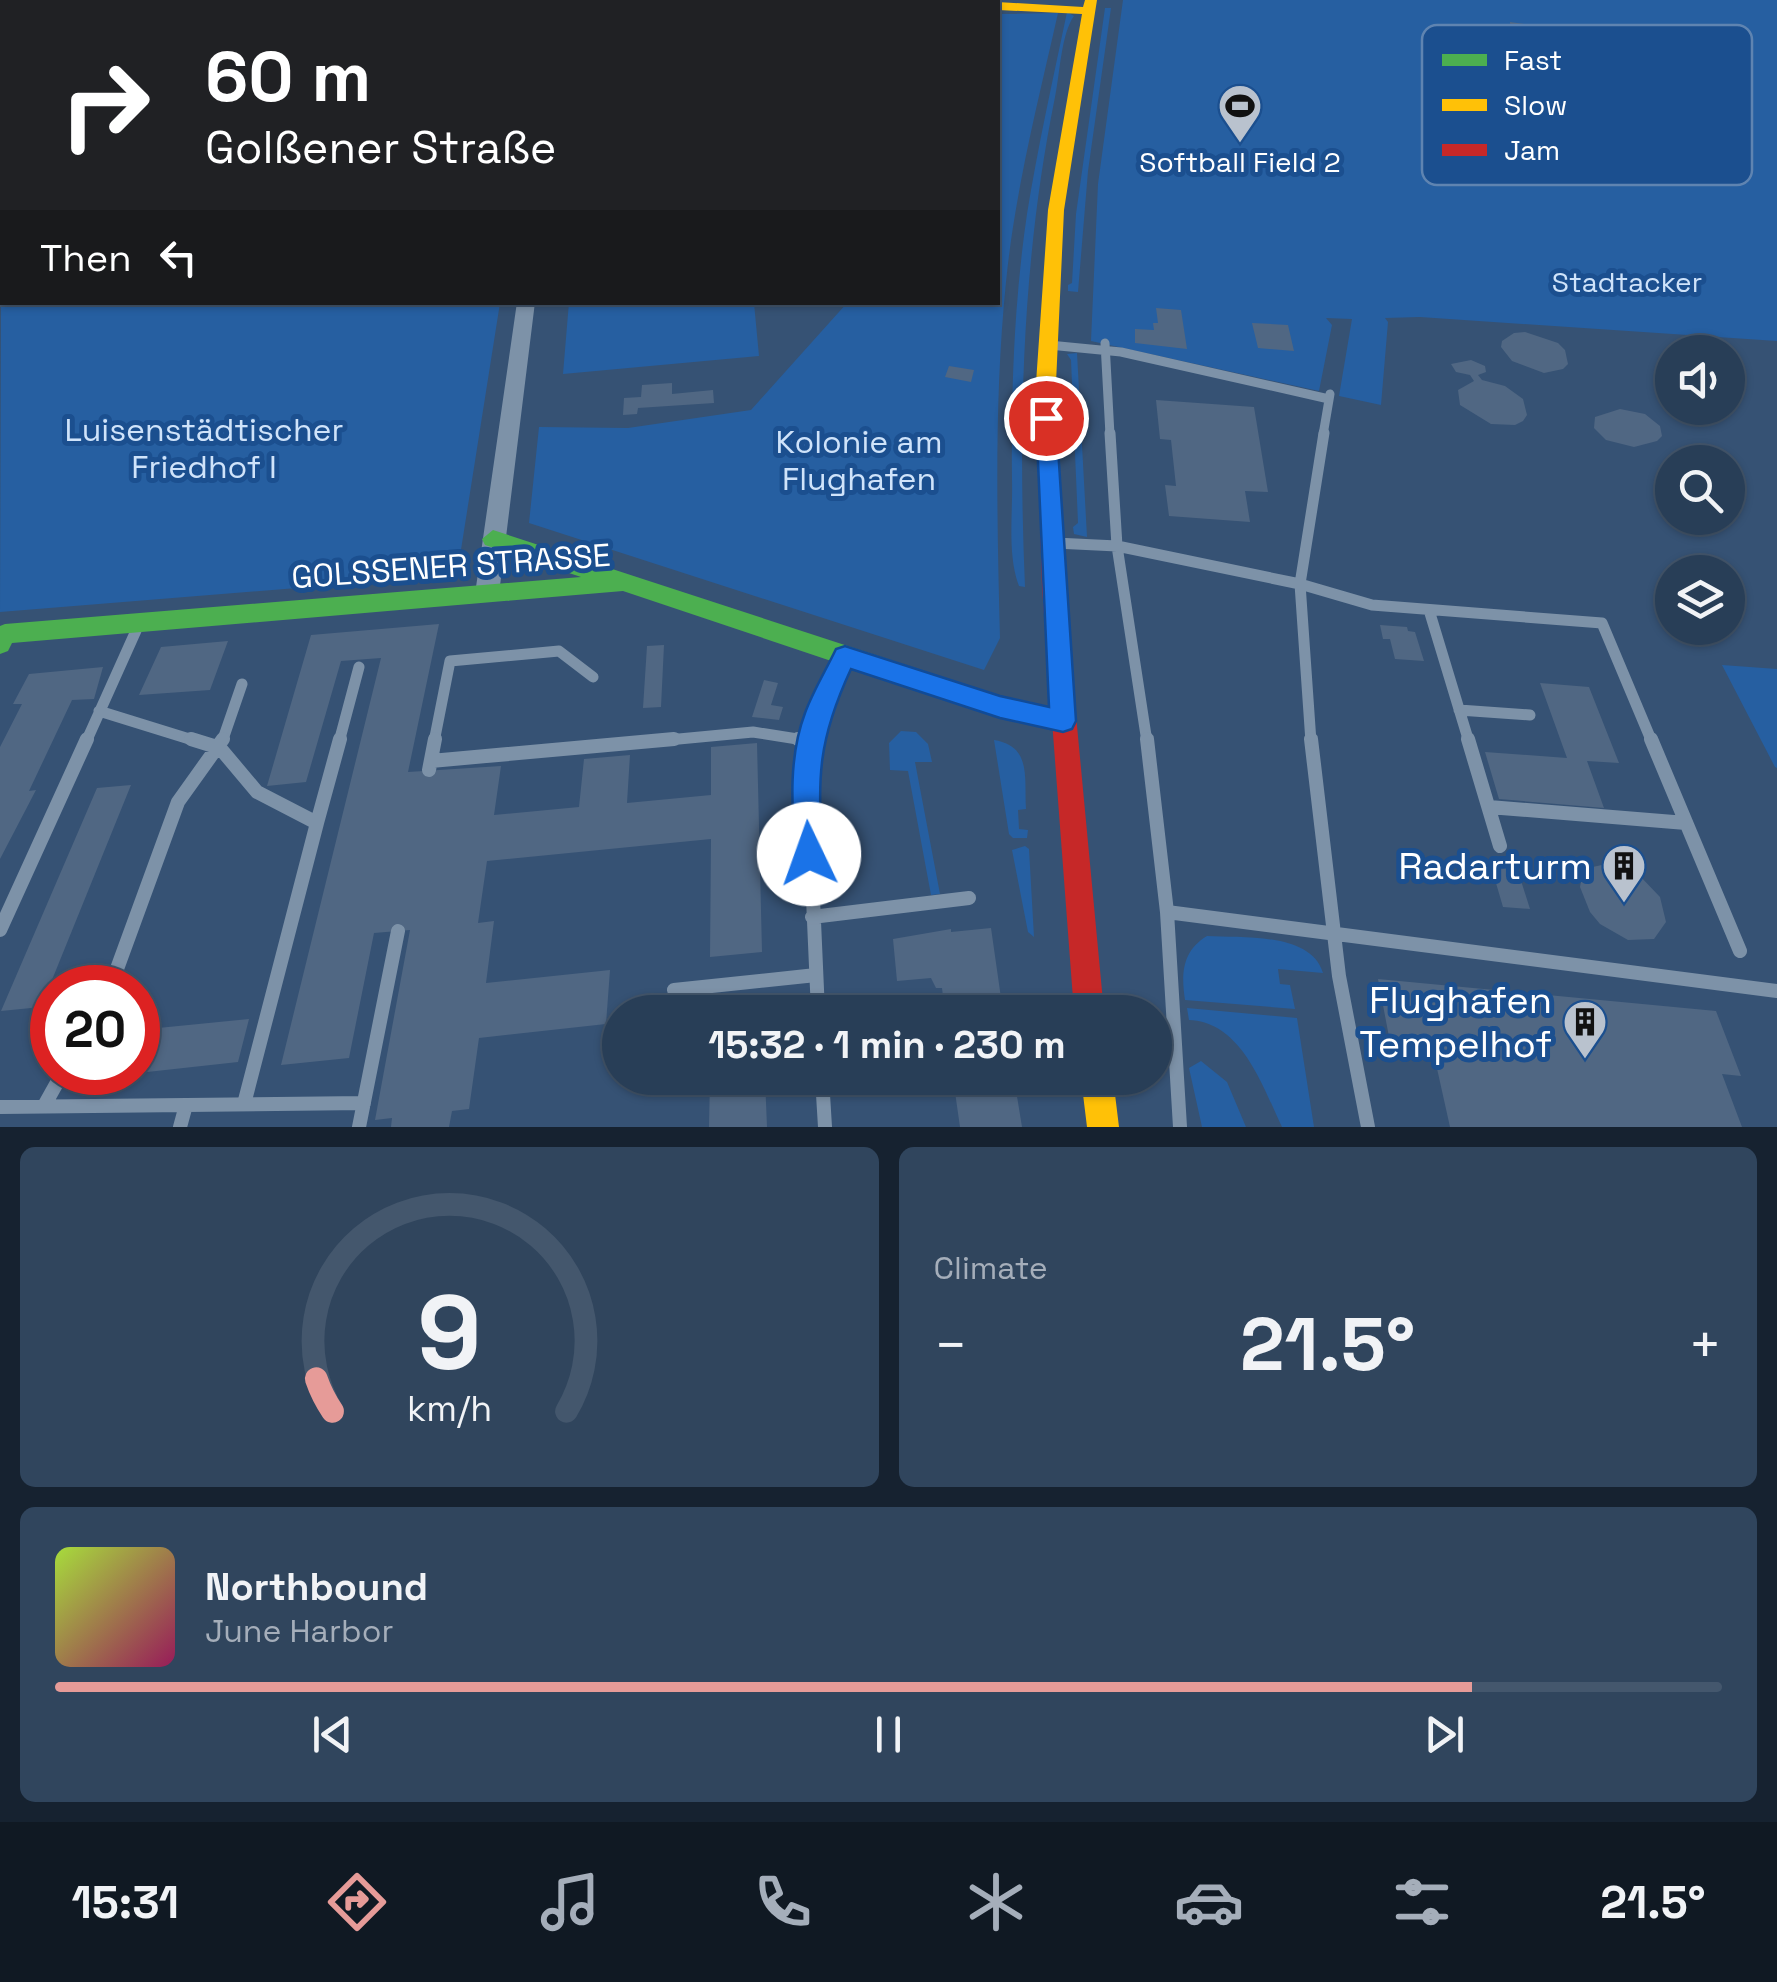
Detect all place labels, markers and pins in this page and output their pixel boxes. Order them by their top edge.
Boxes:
sports icon: Softball Field 2 [1217,83,1263,144]
place label: Softball Field 2 [1139,144,1341,180]
pin [1004,376,1089,461]
place label: Radarturm [1398,842,1592,890]
building icon: Radarturm [1601,843,1647,904]
place label: Flughafen Tempelhof [1359,976,1552,1068]
building icon: Flughafen Tempelhof [1562,999,1608,1060]

